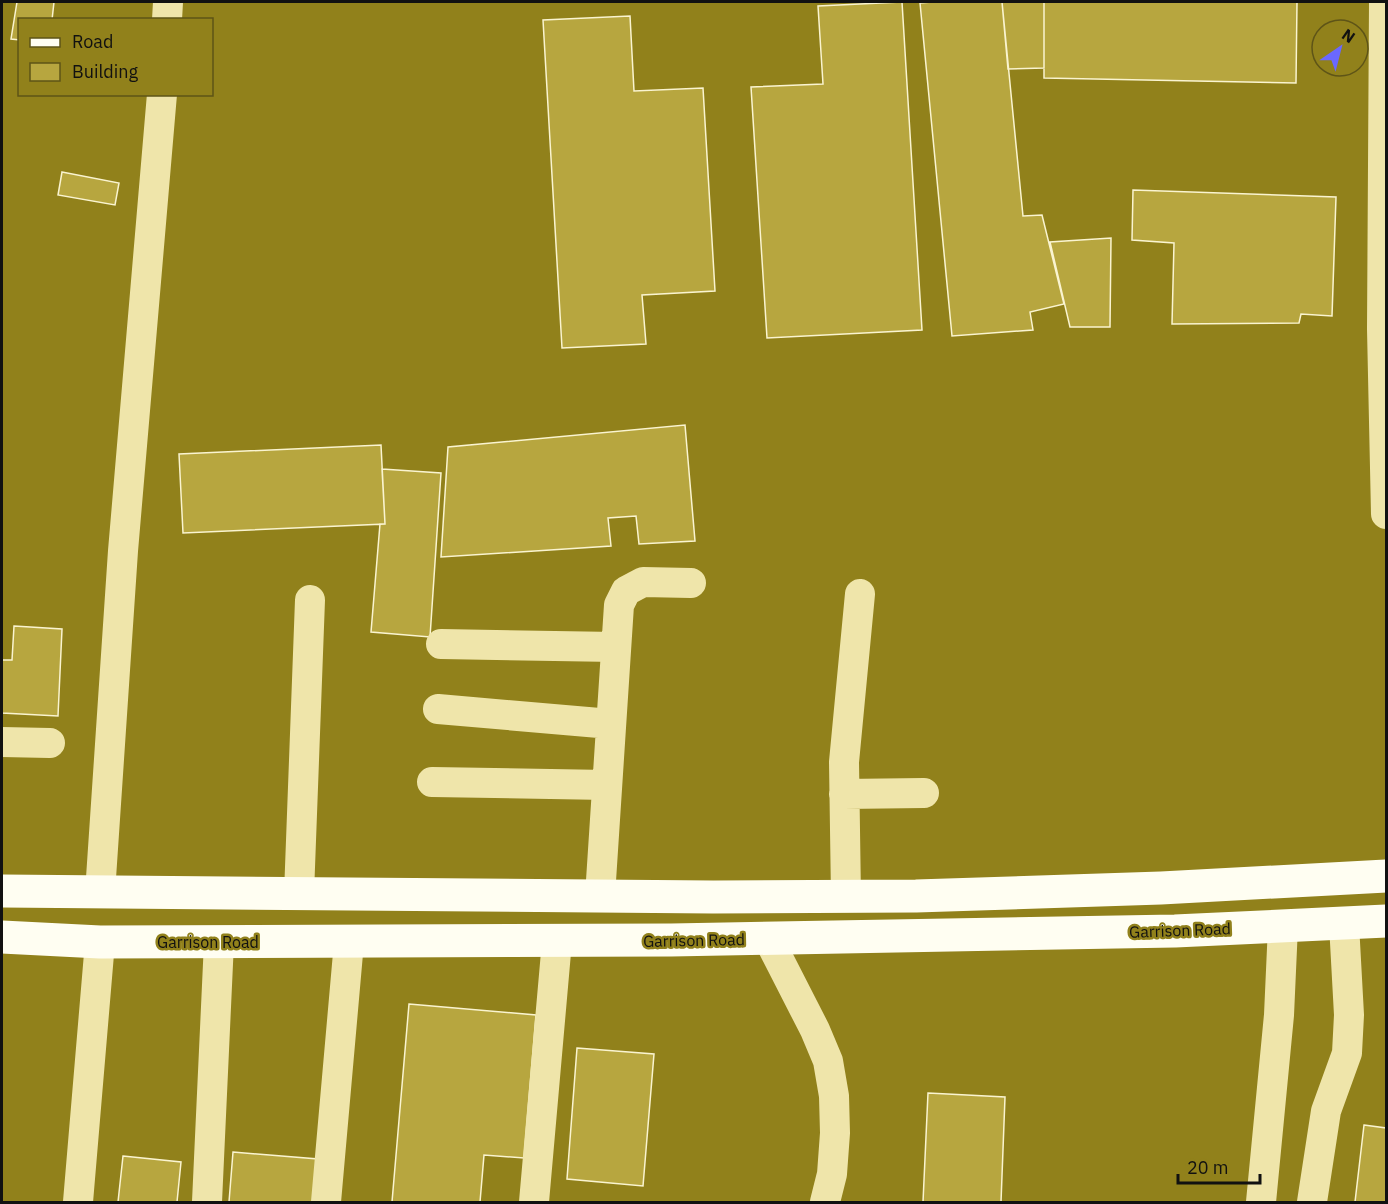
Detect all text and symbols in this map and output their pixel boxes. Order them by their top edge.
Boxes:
legend [18,18,213,96]
north arrow [1310,18,1370,78]
text: N [1338,24,1359,47]
text: Road [72,30,113,53]
text: Building [72,60,139,83]
street label: Garrison Road [1129,918,1231,942]
street label: Garrison Road [643,929,745,951]
street label: Garrison Road [157,932,259,952]
scale bar [1178,1147,1260,1185]
text: 20 m [1187,1156,1229,1179]

